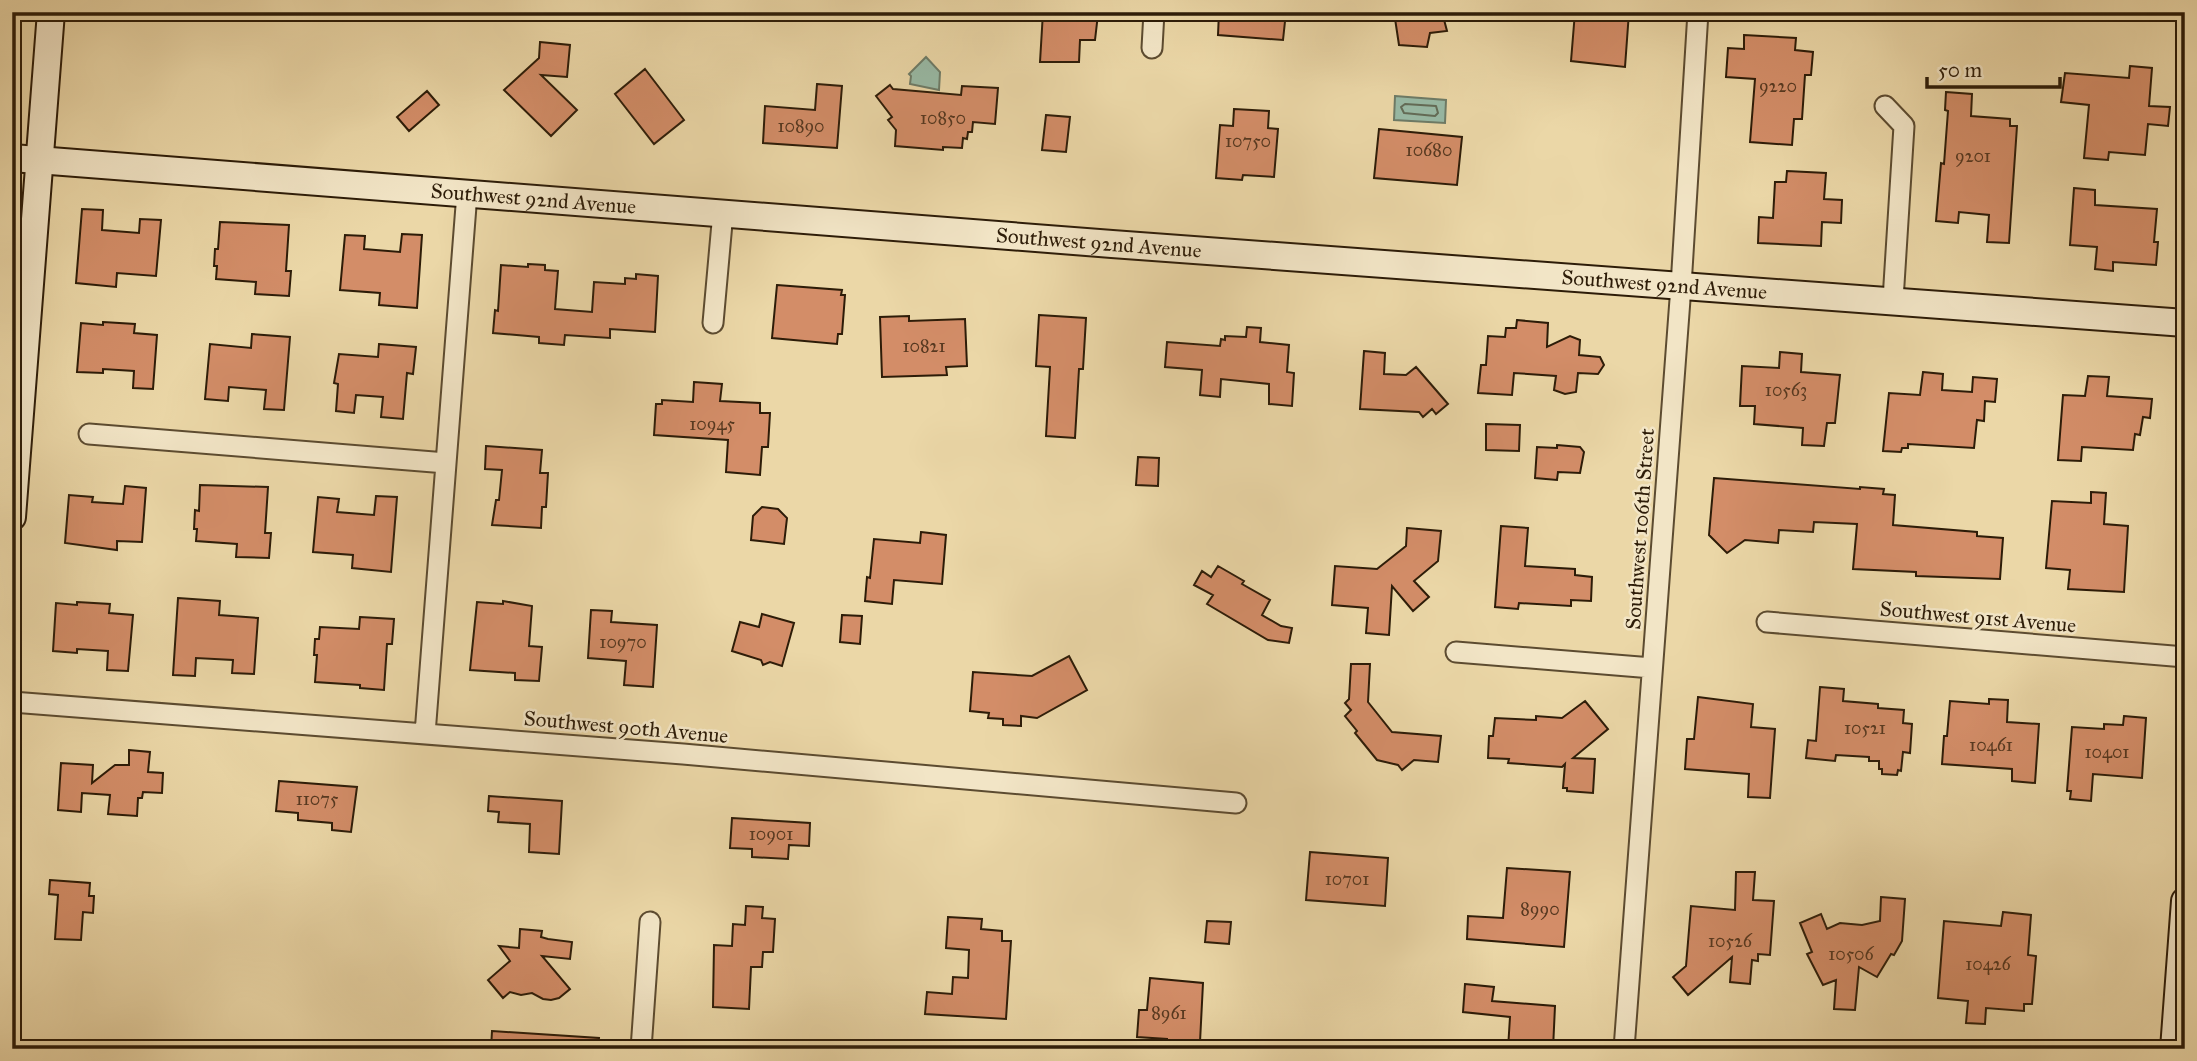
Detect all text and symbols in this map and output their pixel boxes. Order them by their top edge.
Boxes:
scale bar [1927,46,2060,90]
text: 50 m [1938,57,1983,83]
house number: 9220 [1759,75,1797,97]
house number: 10850 [920,107,966,129]
house number: 10890 [777,115,825,137]
house number: 10750 [1225,130,1271,152]
house number: 10680 [1406,139,1452,161]
house number: 9201 [1955,145,1991,167]
street label: Southwest 92nd Avenue [430,178,637,220]
street label: Southwest 92nd Avenue [995,222,1203,264]
street label: Southwest 92nd Avenue [1560,264,1768,305]
house number: 10821 [902,335,946,357]
house number: 10563 [1765,379,1807,401]
house number: 10945 [689,413,735,435]
street label: Southwest 106th Street [1620,427,1660,631]
street label: Southwest 91st Avenue [1879,595,2077,639]
house number: 10970 [599,631,647,653]
street label: Southwest 90th Avenue [523,705,729,749]
house number: 10521 [1844,717,1886,739]
house number: 10461 [1969,734,2013,756]
house number: 10401 [2085,741,2129,763]
house number: 11075 [296,788,339,810]
house number: 10901 [749,823,793,845]
house number: 10701 [1325,868,1369,890]
house number: 8990 [1520,898,1560,920]
house number: 10526 [1708,930,1753,952]
house number: 10506 [1828,943,1875,965]
house number: 10426 [1965,953,2012,975]
house number: 8961 [1151,1002,1187,1024]

